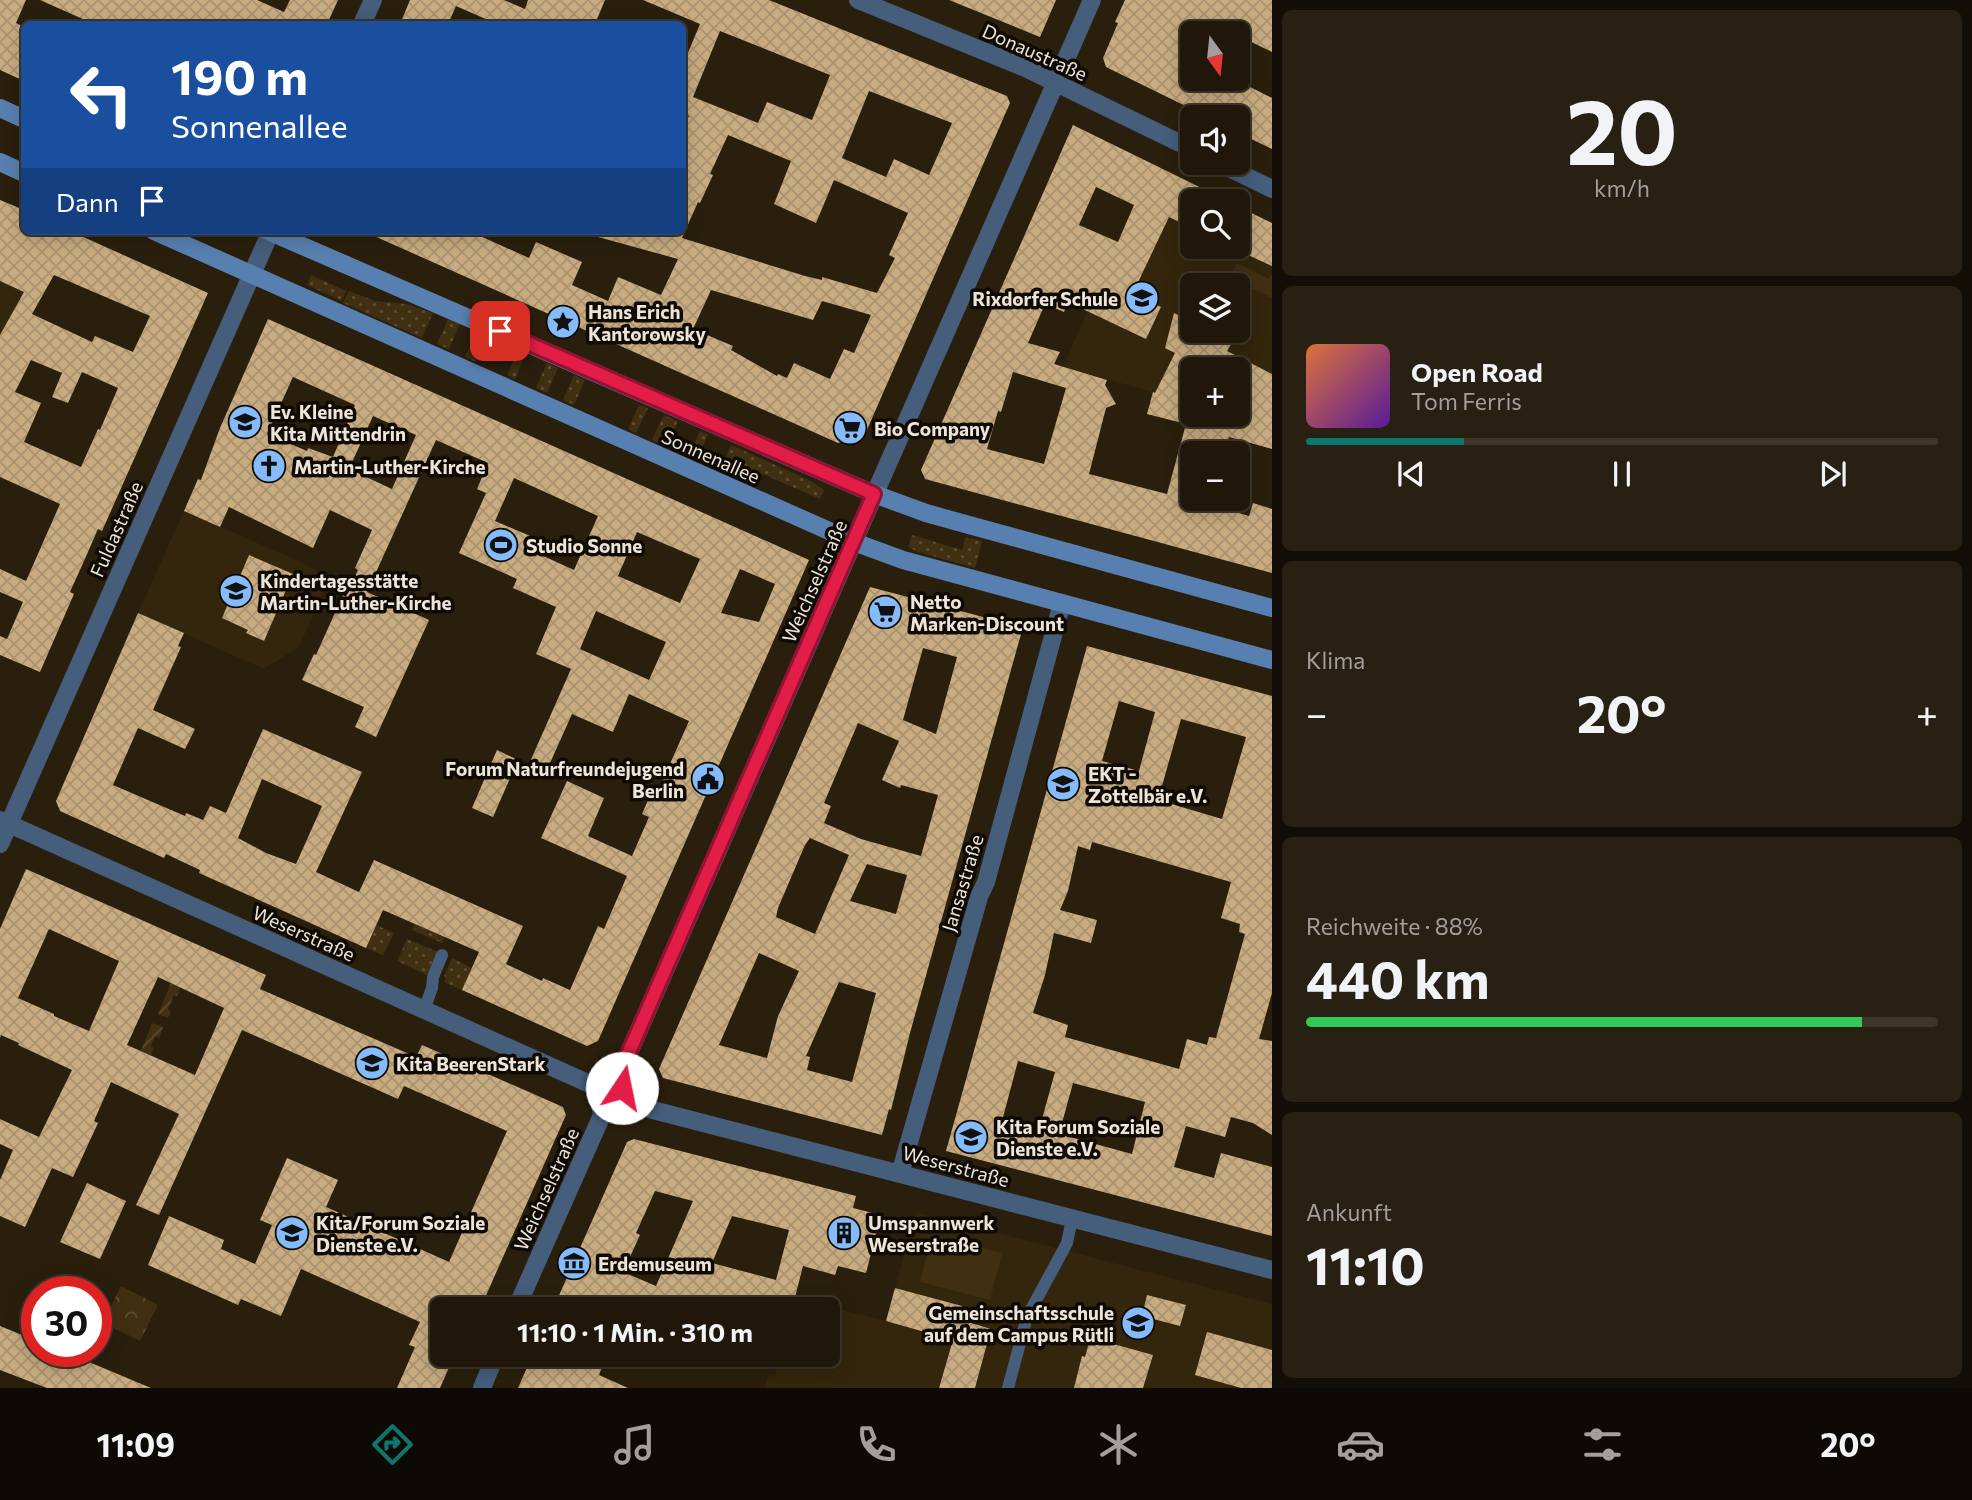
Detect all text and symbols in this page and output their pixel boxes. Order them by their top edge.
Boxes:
street label: Donaustraße [979,19,1091,85]
north arrow [1180,21,1250,91]
map controls [1180,21,1250,511]
text: 190 m [171,45,308,105]
icon: left [56,49,147,140]
text: 20 [1566,72,1678,184]
text: Sonnenallee [171,105,348,145]
button: sound [1180,105,1250,175]
text: km/h [1594,174,1650,202]
icon: arrive [133,182,171,220]
text: Dann [56,186,119,217]
button: search [1180,189,1250,259]
button: layers [1180,273,1250,343]
school or university icon: Rixdorfer Schule [1123,279,1161,317]
place label: Rixdorfer Schule [972,287,1118,310]
place label: Hans Erich Kantorowsky [588,300,707,345]
pin [470,301,530,361]
place icon: Hans Erich Kantorowsky [544,303,582,341]
icon: arrive [481,312,519,350]
text: Open Road [1411,356,1543,387]
button: + [1180,357,1250,427]
text: Tom Ferris [1411,387,1522,415]
place label: Ev. Kleine Kita Mittendrin [270,400,406,445]
school or university icon: Ev. Kleine Kita Mittendrin [226,403,264,441]
supermarket icon: Bio Company [831,409,869,447]
place label: Bio Company [874,417,991,440]
street label: Sonnenallee [658,424,764,488]
button: − [1180,441,1250,511]
church icon: Martin-Luther-Kirche [250,447,288,485]
place label: Martin-Luther-Kirche [294,455,486,478]
icon: previous [1392,455,1430,493]
icon: pause [1603,455,1641,493]
icon: next [1814,455,1852,493]
street label: Fuldastraße [85,478,147,580]
street label: Weichselstraße [777,516,851,646]
sports icon: Studio Sonne [482,526,520,564]
place label: Studio Sonne [526,534,642,557]
place label: Kindertagesstätte Martin-Luther-Kirche [260,569,452,614]
school or university icon: Kindertagesstätte Martin-Luther-Kirche [217,572,255,610]
place label: Netto Marken-Discount [910,590,1064,635]
supermarket icon: Netto Marken-Discount [866,593,904,631]
text: Klima [1306,646,1365,674]
text: 20° [1577,680,1667,744]
text: − [1306,689,1328,736]
text: + [1916,689,1938,736]
place label: Forum Naturfreundejugend Berlin [445,757,684,802]
public building icon: Forum Naturfreundejugend Berlin [689,760,727,798]
place label: EKT - Zottelbär e.V. [1088,762,1207,807]
school or university icon: EKT - Zottelbär e.V. [1044,765,1082,803]
street label: Jansastraße [936,832,988,934]
street label: Weserstraße [249,900,359,966]
text: Reichweite · 88% [1306,912,1483,940]
text: 440 km [1306,946,1490,1010]
school or university icon: Kita BeerenStark [353,1044,391,1082]
position arrow [585,1051,659,1125]
place label: Kita BeerenStark [396,1052,545,1075]
place label: Kita Forum Soziale Dienste e.V. [996,1115,1160,1160]
school or university icon: Kita Forum Soziale Dienste e.V. [952,1118,990,1156]
street label: Weichselstraße [509,1124,583,1254]
street label: Weserstraße [900,1141,1012,1191]
text: Ankunft [1306,1198,1392,1226]
place label: Kita/Forum Soziale Dienste e.V. [316,1211,485,1256]
place label: Umspannwerk Weserstraße [868,1211,994,1256]
school or university icon: Kita/Forum Soziale Dienste e.V. [273,1214,311,1252]
building icon: Umspannwerk Weserstraße [825,1214,863,1252]
text: 11:10 [1306,1232,1425,1296]
museum icon: Erdemuseum [555,1244,593,1282]
place label: Erdemuseum [598,1252,712,1275]
speed limit sign: 30 [21,1276,112,1367]
place label: Gemeinschaftsschule auf dem Campus Rütli [924,1301,1114,1346]
school or university icon: Gemeinschaftsschule auf dem Campus Rütli [1119,1304,1157,1342]
text: 11:10 · 1 Min. · 310 m [517,1316,753,1347]
icon: directions [368,1420,417,1469]
icon: music [610,1420,659,1469]
icon: phone [852,1420,901,1469]
icon: climate [1094,1420,1143,1469]
icon: car [1336,1420,1385,1469]
icon: filters [1578,1420,1627,1469]
text: 11:09 [97,1424,175,1464]
text: 20° [1820,1424,1875,1464]

